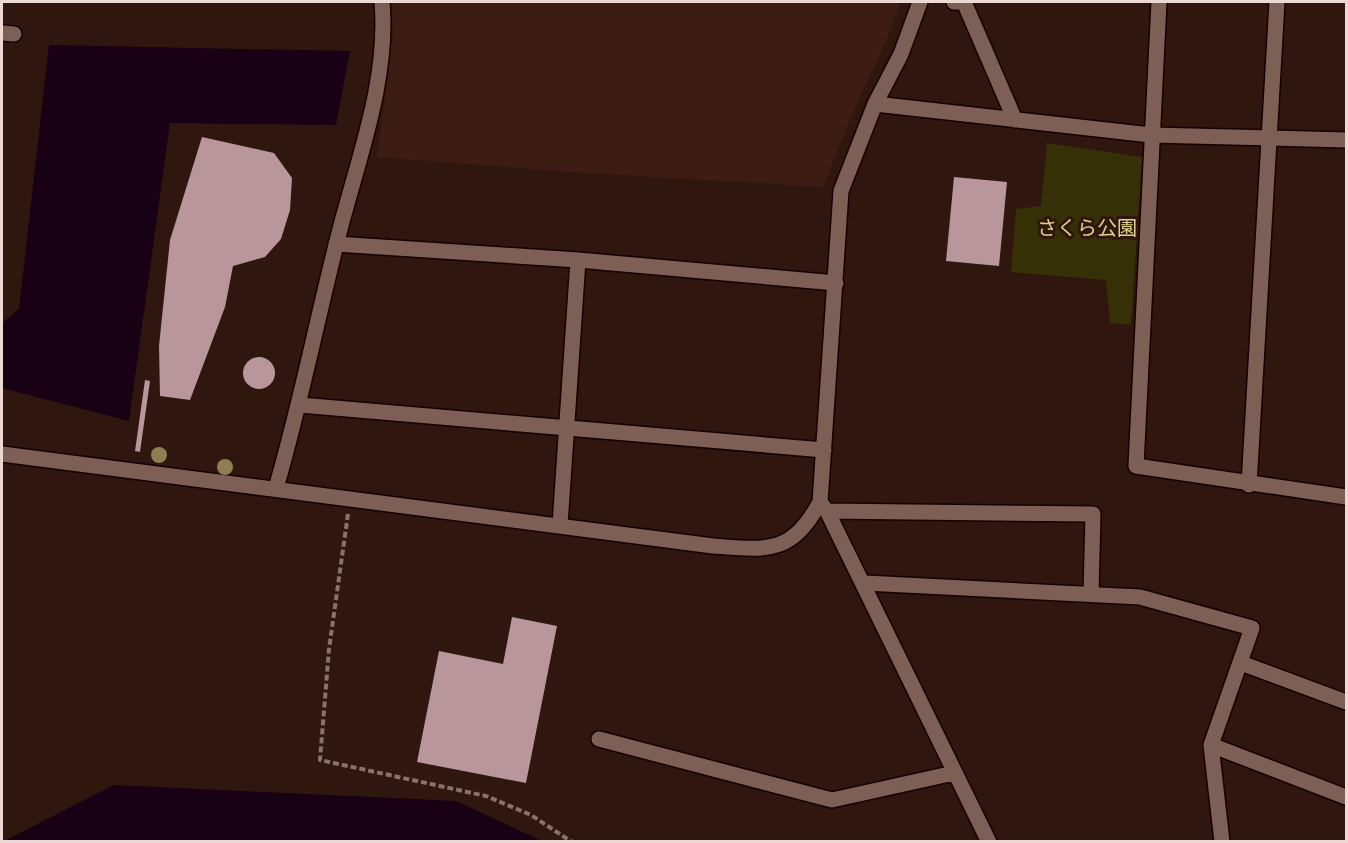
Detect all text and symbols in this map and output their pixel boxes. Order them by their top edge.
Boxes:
park label: さくら公園 [1037,214,1137,241]

